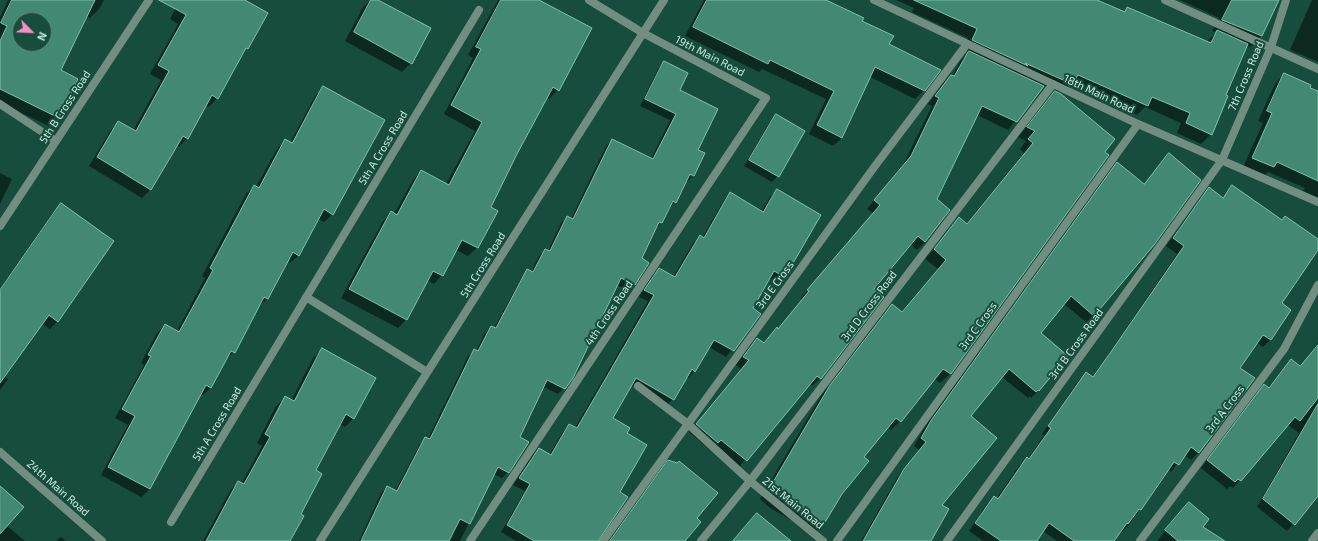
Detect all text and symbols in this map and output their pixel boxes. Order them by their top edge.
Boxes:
north arrow [12,12,52,52]
text: N [35,30,50,43]
street label: 19th Main Road [673,33,747,79]
street label: 7th Cross Road [1225,39,1267,113]
street label: 5th B Cross Road [37,68,93,146]
street label: 18th Main Road [1061,72,1137,116]
street label: 5th A Cross Road [356,109,410,187]
street label: 5th Cross Road [458,230,508,300]
street label: 3rd E Cross [753,259,797,311]
street label: 3rd D Cross Road [838,268,900,344]
street label: 4th Cross Road [582,278,636,348]
street label: 3rd C Cross [956,300,1000,352]
street label: 3rd B Cross Road [1046,306,1106,382]
street label: 3rd A Cross [1203,382,1247,436]
street label: 5th A Cross Road [190,385,244,463]
street label: 24th Main Road [24,457,92,519]
street label: 21st Main Road [760,474,826,532]

